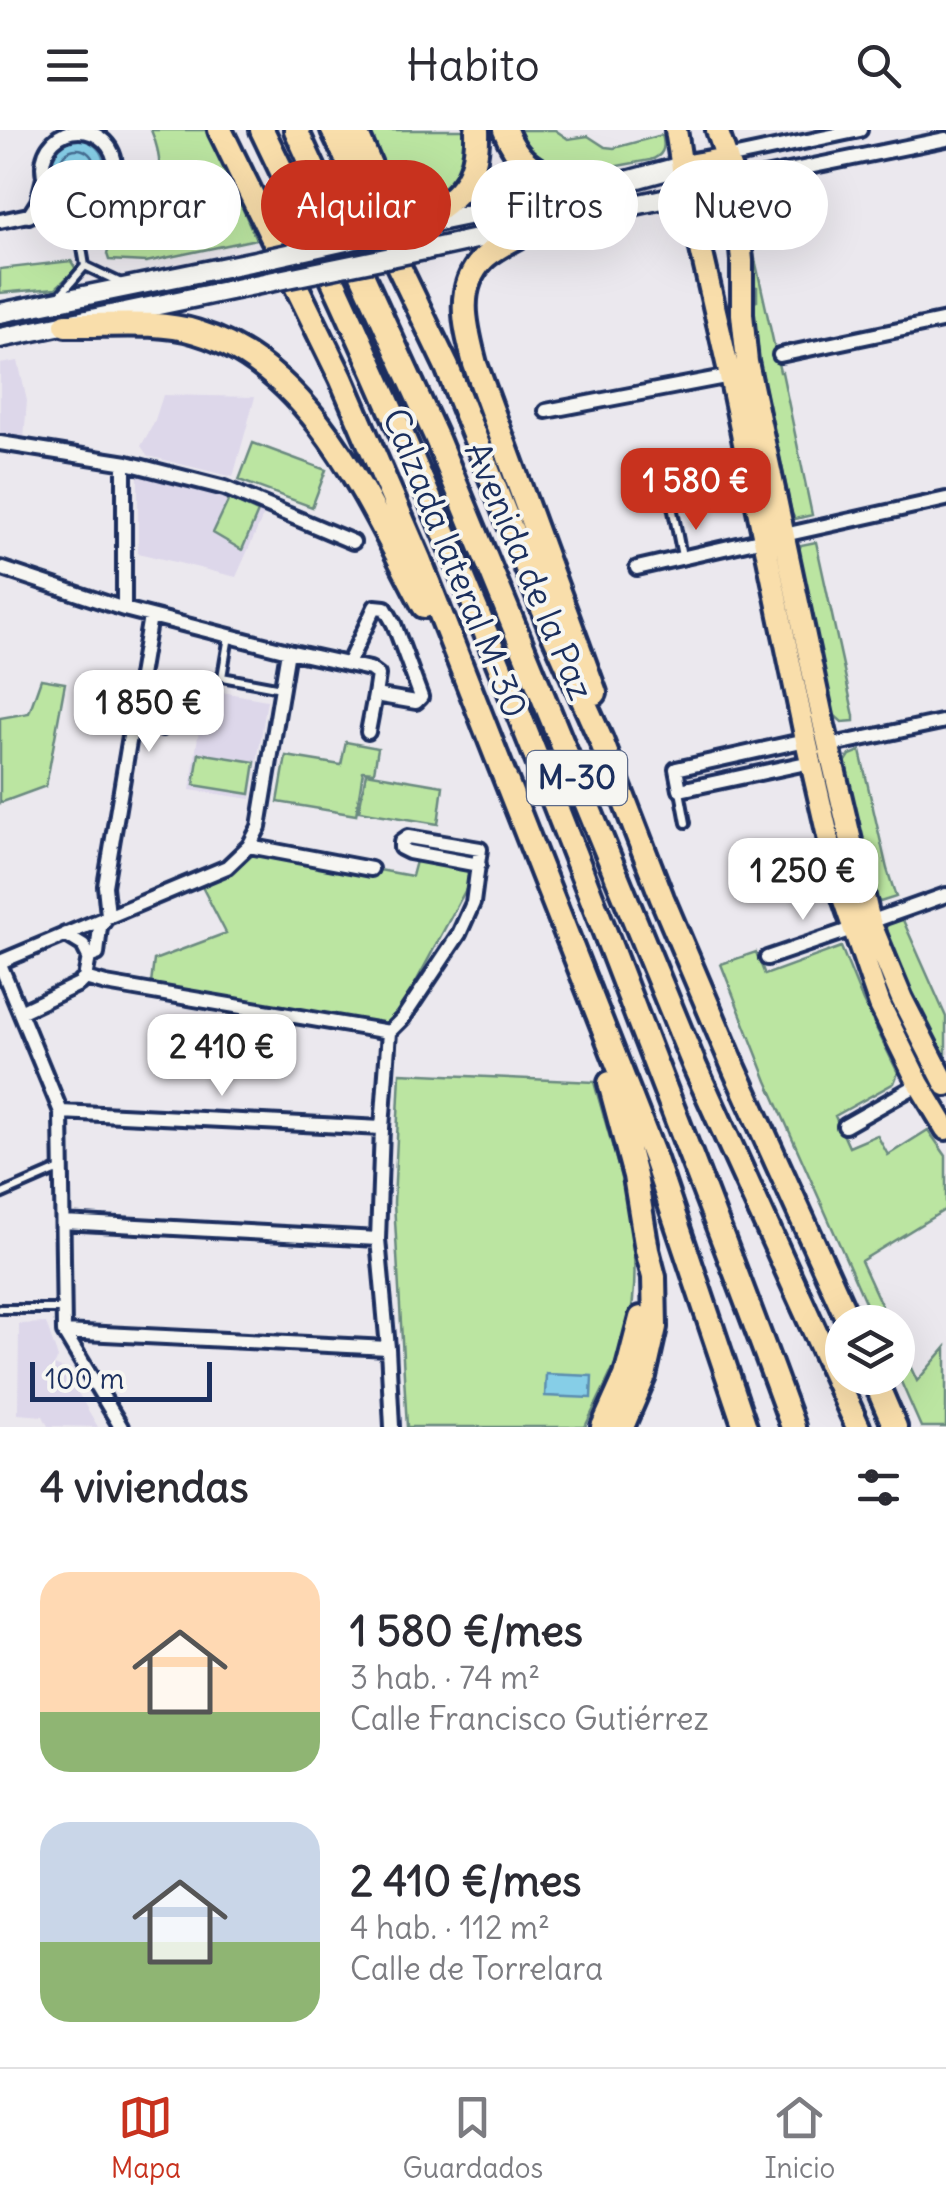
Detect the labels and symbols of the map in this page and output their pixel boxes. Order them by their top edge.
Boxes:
street label: Calzada lateral M-30 [374,402,538,724]
street label: Avenida de la Paz [456,435,604,706]
pin: 1 580 € [604,448,788,533]
pin: 1 850 € [57,670,241,755]
road number: M-30 [527,751,627,805]
pin: 1 250 € [711,838,895,923]
pin: 2 410 € [130,1014,314,1099]
scale bar [30,1357,212,1402]

